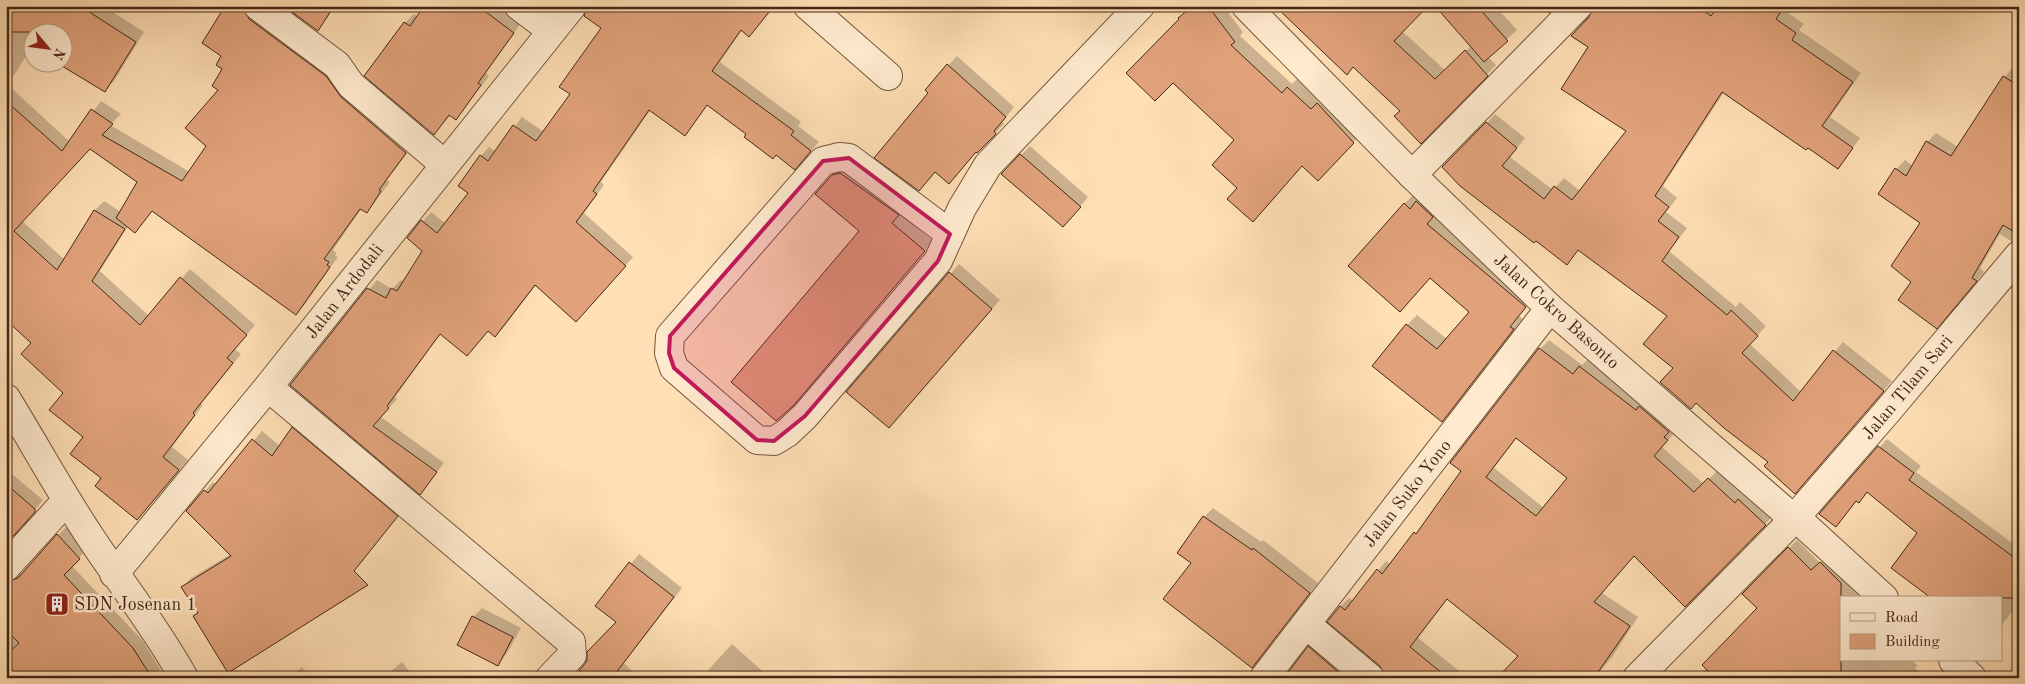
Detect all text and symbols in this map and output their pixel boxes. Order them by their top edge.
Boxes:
north arrow [22,22,72,72]
text: N [50,46,67,62]
street label: Jalan Ardodali [302,241,387,342]
street label: Jalan Cokro Basonto [1490,251,1623,373]
street label: Jalan Tilam Sari [1859,332,1957,443]
street label: Jalan Suko Yono [1360,437,1455,551]
building icon: SDN Josenan 1 [44,591,70,617]
place label: SDN Josenan 1 [74,596,197,614]
legend [1840,596,2002,662]
text: Road [1885,611,1919,626]
text: Building [1885,635,1940,650]

